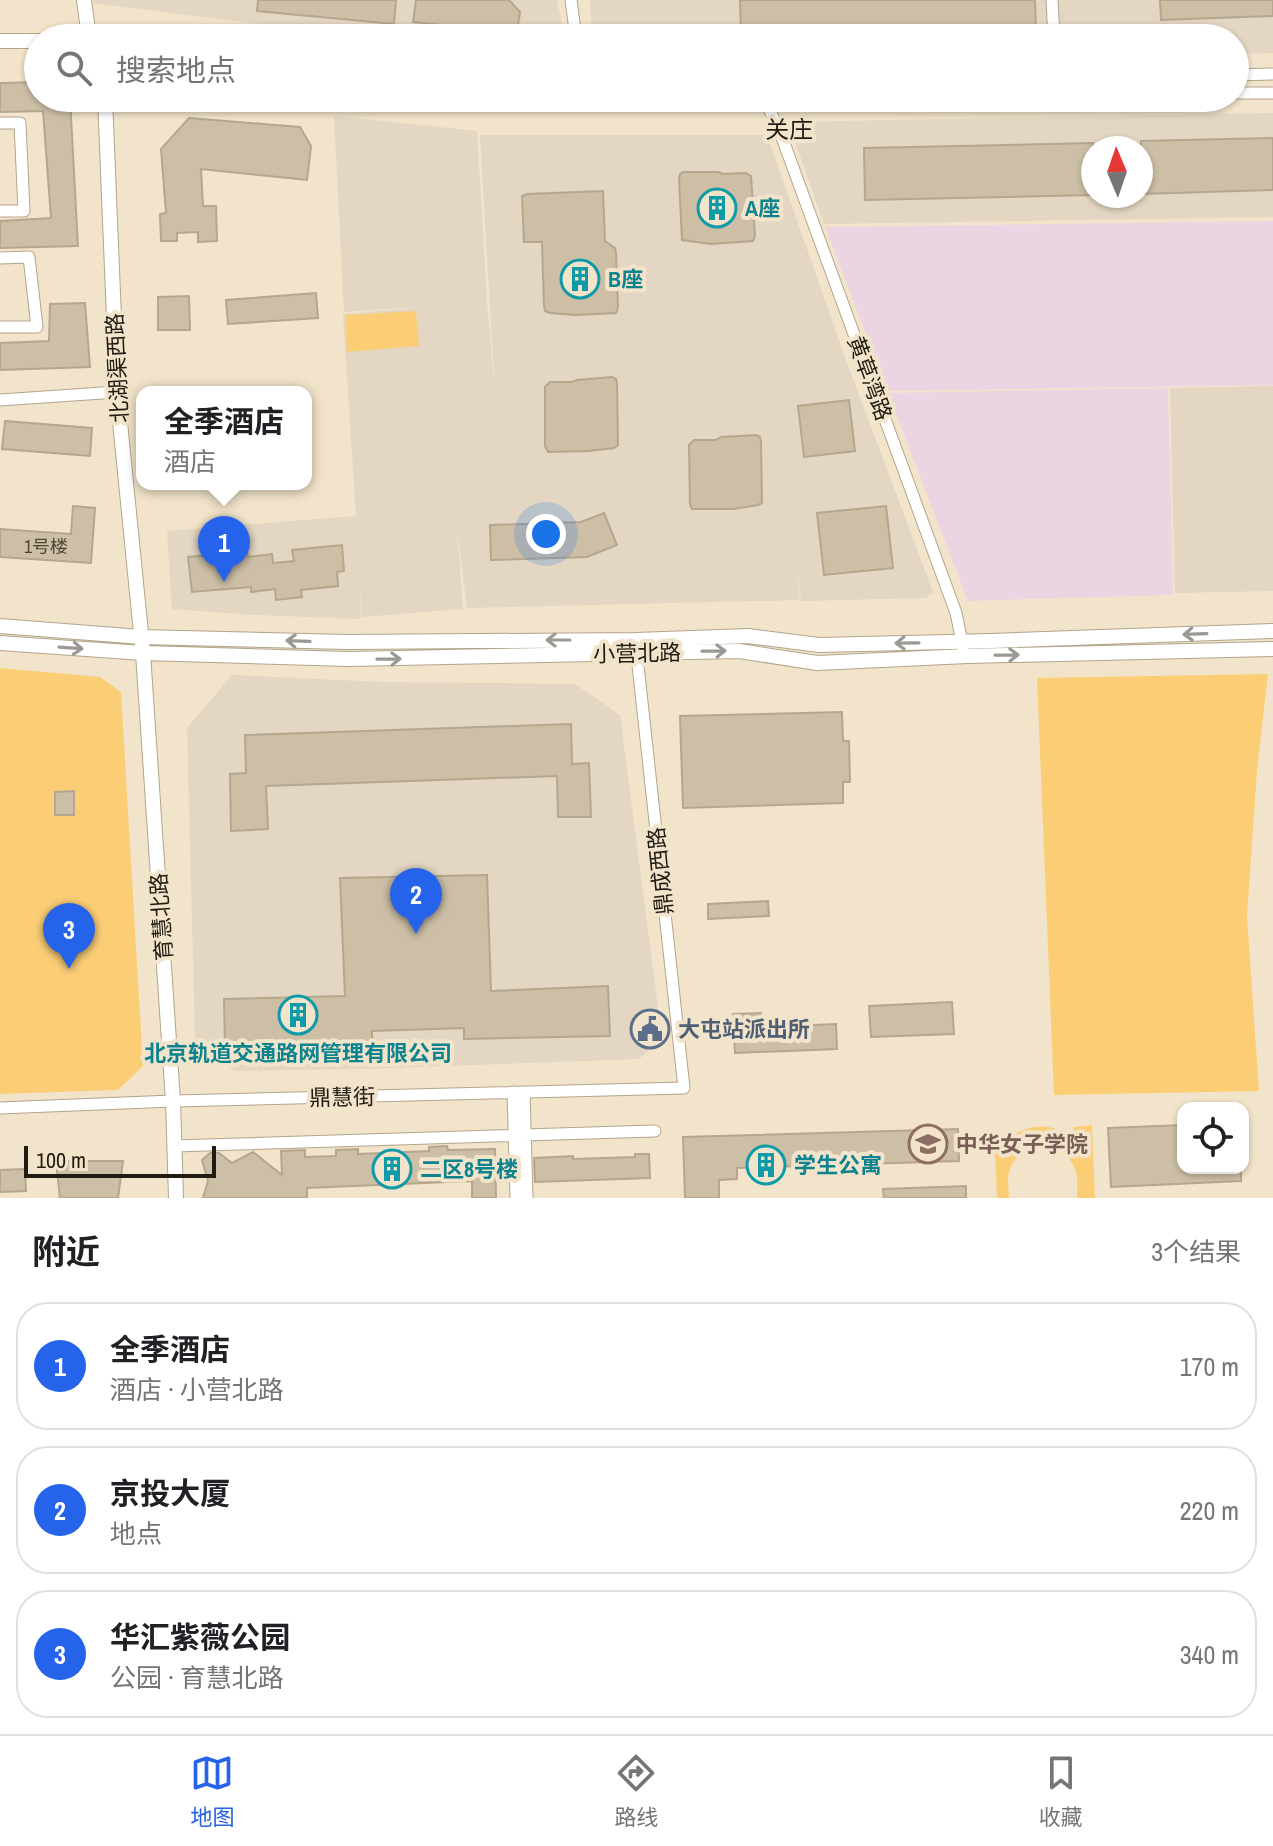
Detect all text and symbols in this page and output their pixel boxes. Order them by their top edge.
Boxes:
search box [24,24,1249,112]
icon: search [52,46,96,90]
text: 搜索地点 [116,50,236,90]
district label: 关庄 [765,113,813,145]
north arrow [1081,136,1153,208]
building icon: A座 [696,187,738,229]
place label: A座 [745,193,780,223]
building icon: B座 [559,258,601,300]
place label: B座 [608,264,643,294]
street label: 北湖渠西路 [99,312,135,424]
street label: 黄草湾路 [841,332,899,424]
popup [136,386,312,490]
text: 全季酒店 [164,401,284,441]
text: 酒店 [164,444,216,479]
your location [526,514,566,554]
pin: 1 [198,516,250,582]
house number: 1号楼 [24,534,68,559]
one-way arrow [1182,627,1209,642]
one-way arrow [545,632,572,648]
one-way arrow [285,633,312,648]
one-way arrow [894,636,921,651]
street label: 小营北路 [593,637,681,669]
one-way arrow [58,641,84,656]
one-way arrow [700,644,727,659]
one-way arrow [993,647,1020,663]
one-way arrow [375,651,402,666]
street label: 鼎成西路 [640,826,680,916]
pin: 2 [390,868,442,934]
street label: 育慧北路 [143,872,179,962]
pin: 3 [43,903,95,969]
building icon: 北京轨道交通路网管理有限公司 [277,994,319,1036]
public building icon: 大屯站派出所 [629,1008,671,1050]
place label: 大屯站派出所 [678,1014,810,1044]
place label: 北京轨道交通路网管理有限公司 [144,1038,452,1068]
street label: 鼎慧街 [309,1081,375,1113]
map controls [1177,1102,1249,1174]
button: locate [1177,1102,1249,1174]
school or university icon: 中华女子学院 [907,1123,949,1165]
place label: 中华女子学院 [956,1129,1088,1159]
scale bar [24,1142,216,1178]
building icon: 学生公寓 [745,1144,787,1186]
text: 100 m [36,1145,86,1175]
building icon: 二区8号楼 [371,1148,413,1190]
place label: 学生公寓 [794,1150,882,1180]
place label: 二区8号楼 [420,1154,518,1184]
text: 附近 [32,1229,100,1275]
text: 3个结果 [1151,1234,1241,1269]
text: 全季酒店 [110,1329,230,1369]
text: 1 [54,1349,66,1384]
text: 170 m [1180,1349,1239,1384]
text: 酒店 · 小营北路 [110,1372,284,1407]
text: 京投大厦 [110,1473,230,1513]
text: 2 [54,1493,66,1528]
text: 220 m [1180,1493,1239,1528]
text: 地点 [110,1516,162,1551]
text: 华汇紫薇公园 [110,1617,290,1657]
text: 3 [54,1637,66,1672]
text: 340 m [1180,1637,1239,1672]
text: 公园 · 育慧北路 [110,1660,284,1695]
tab: 地图 [190,1751,234,1832]
tab: 路线 [614,1751,659,1832]
tab: 收藏 [1039,1751,1083,1832]

